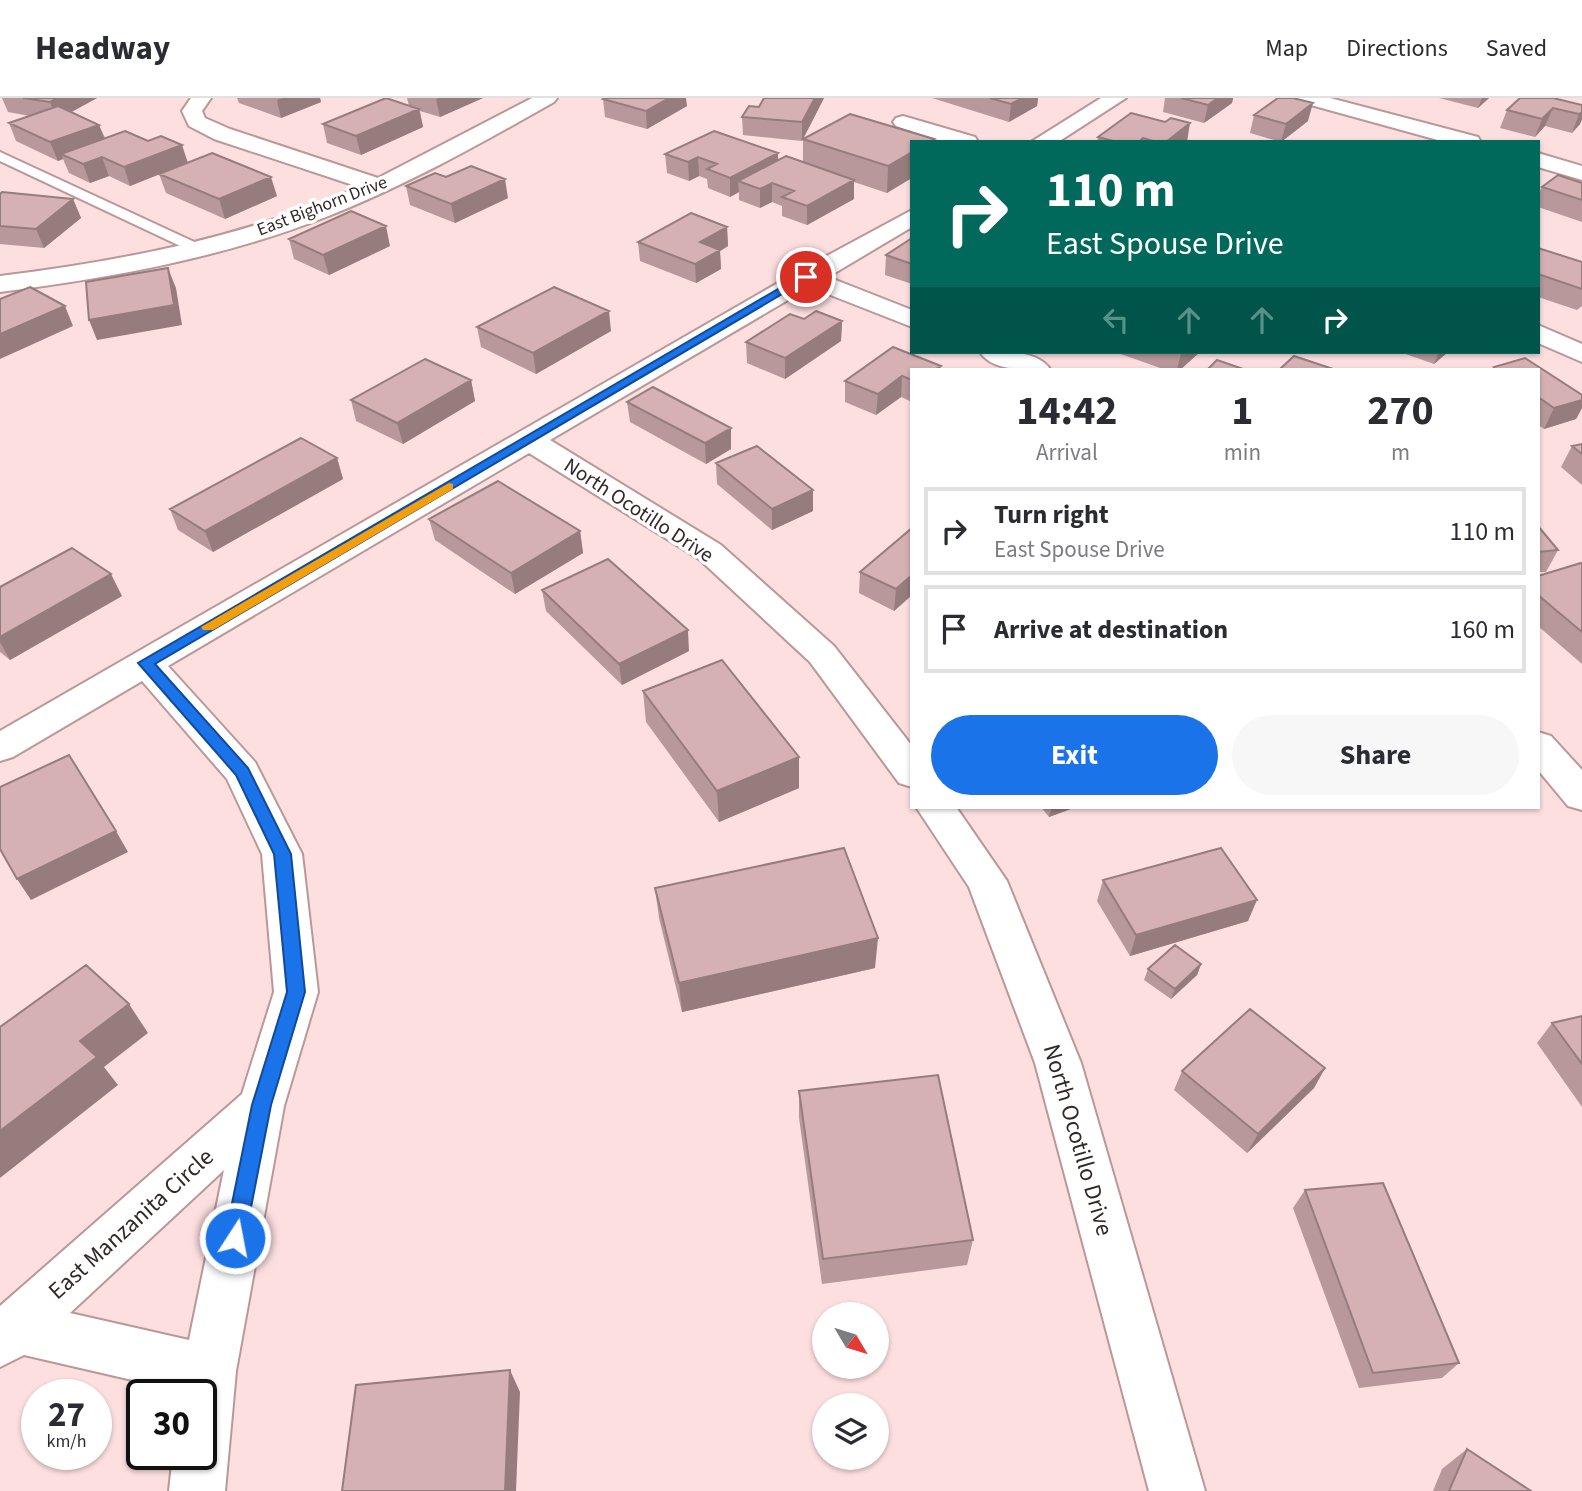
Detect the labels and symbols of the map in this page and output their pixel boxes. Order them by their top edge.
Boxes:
street label: East Bighorn Drive [253,170,391,242]
pin [776,247,836,307]
street label: North Ocotillo Drive [558,450,720,570]
street label: North Ocotillo Drive [1034,1040,1122,1240]
street label: East Manzanita Circle [41,1140,221,1308]
position arrow [198,1201,272,1275]
north arrow [812,1302,889,1379]
speed limit sign: 30 [126,1379,217,1470]

